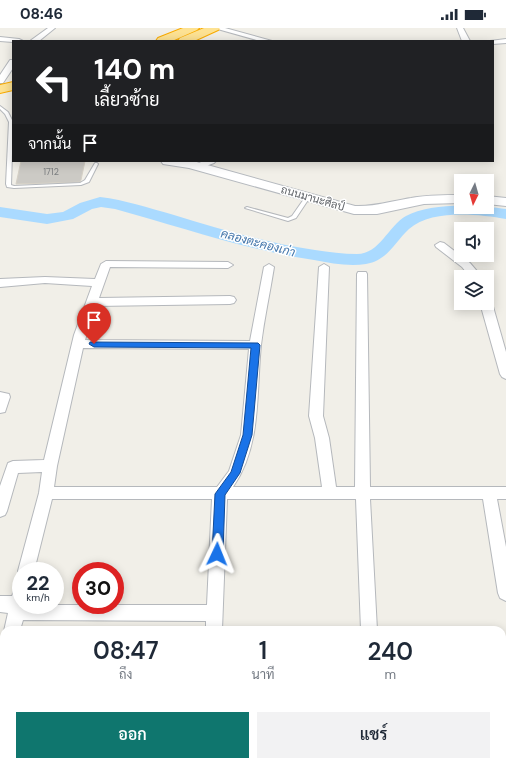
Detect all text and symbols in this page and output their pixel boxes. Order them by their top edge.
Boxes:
text: 08:46 [20,4,63,24]
text: 140 m [94,51,175,88]
icon: left [28,56,80,108]
text: เลี้ยวซ้าย [94,88,160,112]
icon: arrive [79,132,101,154]
text: จากนั้น [28,134,71,154]
house number: 1712 [43,166,59,178]
north arrow [454,174,494,214]
map controls [454,174,494,310]
street label: ถนนมานะศิลป์ [280,182,346,214]
button: sound [454,222,494,262]
water label: คลองตะคองเก่า [219,225,297,261]
button: layers [454,270,494,310]
pin [77,303,111,344]
icon: arrive [83,309,105,331]
position arrow [196,533,238,575]
speed limit sign: 30 [72,562,124,614]
text: 22 [26,570,50,596]
text: km/h [26,591,50,604]
text: 08:47 [93,635,159,666]
text: 1 [259,635,267,666]
text: 240 [367,636,413,667]
text: ถึง [119,666,132,683]
text: นาที [251,666,275,683]
text: m [384,666,396,683]
button: ออก [16,712,249,758]
button: แชร์ [257,712,490,758]

